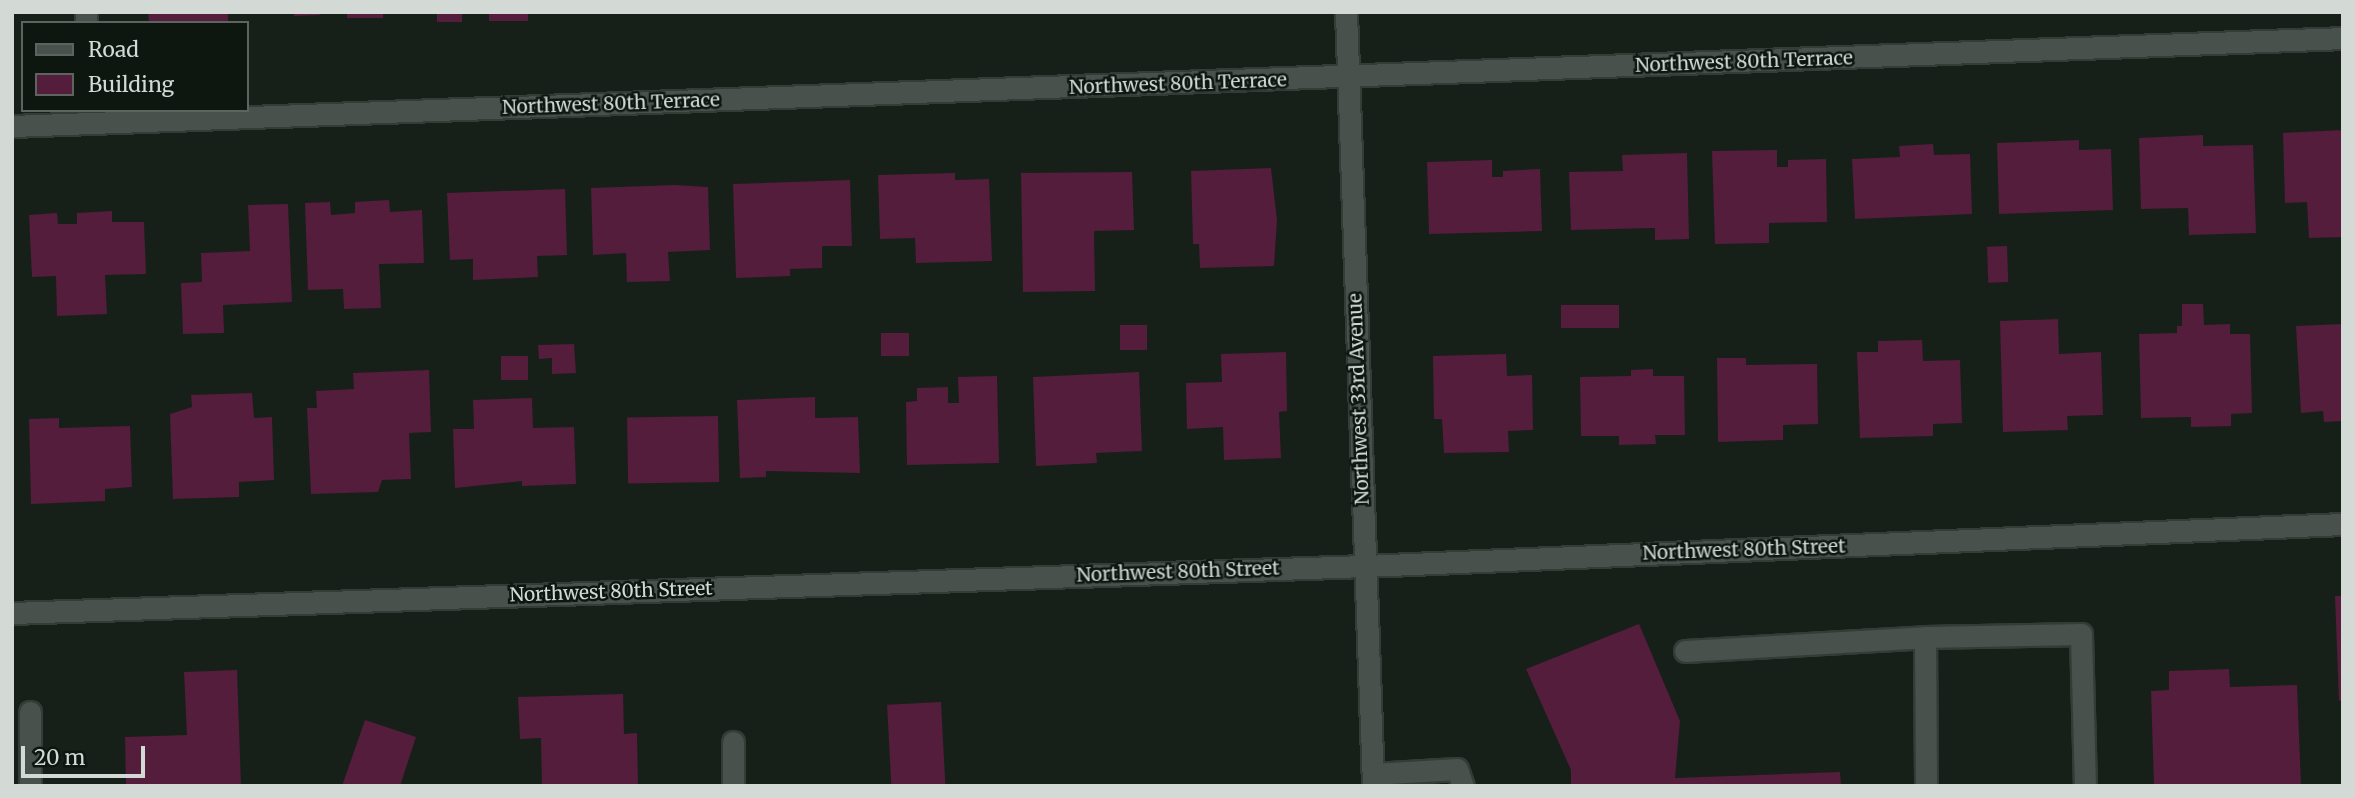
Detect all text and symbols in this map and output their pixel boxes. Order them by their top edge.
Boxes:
legend [21,21,248,112]
text: Road [88,36,139,63]
street label: Northwest 80th Terrace [1635,47,1853,77]
street label: Northwest 80th Terrace [1069,69,1287,99]
text: Building [88,71,174,98]
street label: Northwest 80th Terrace [502,89,720,119]
street label: Northwest 33rd Avenue [1344,293,1374,505]
street label: Northwest 80th Street [1642,535,1846,565]
street label: Northwest 80th Street [1076,557,1280,587]
street label: Northwest 80th Street [509,577,713,607]
scale bar [24,732,149,776]
text: 20 m [34,744,85,771]

